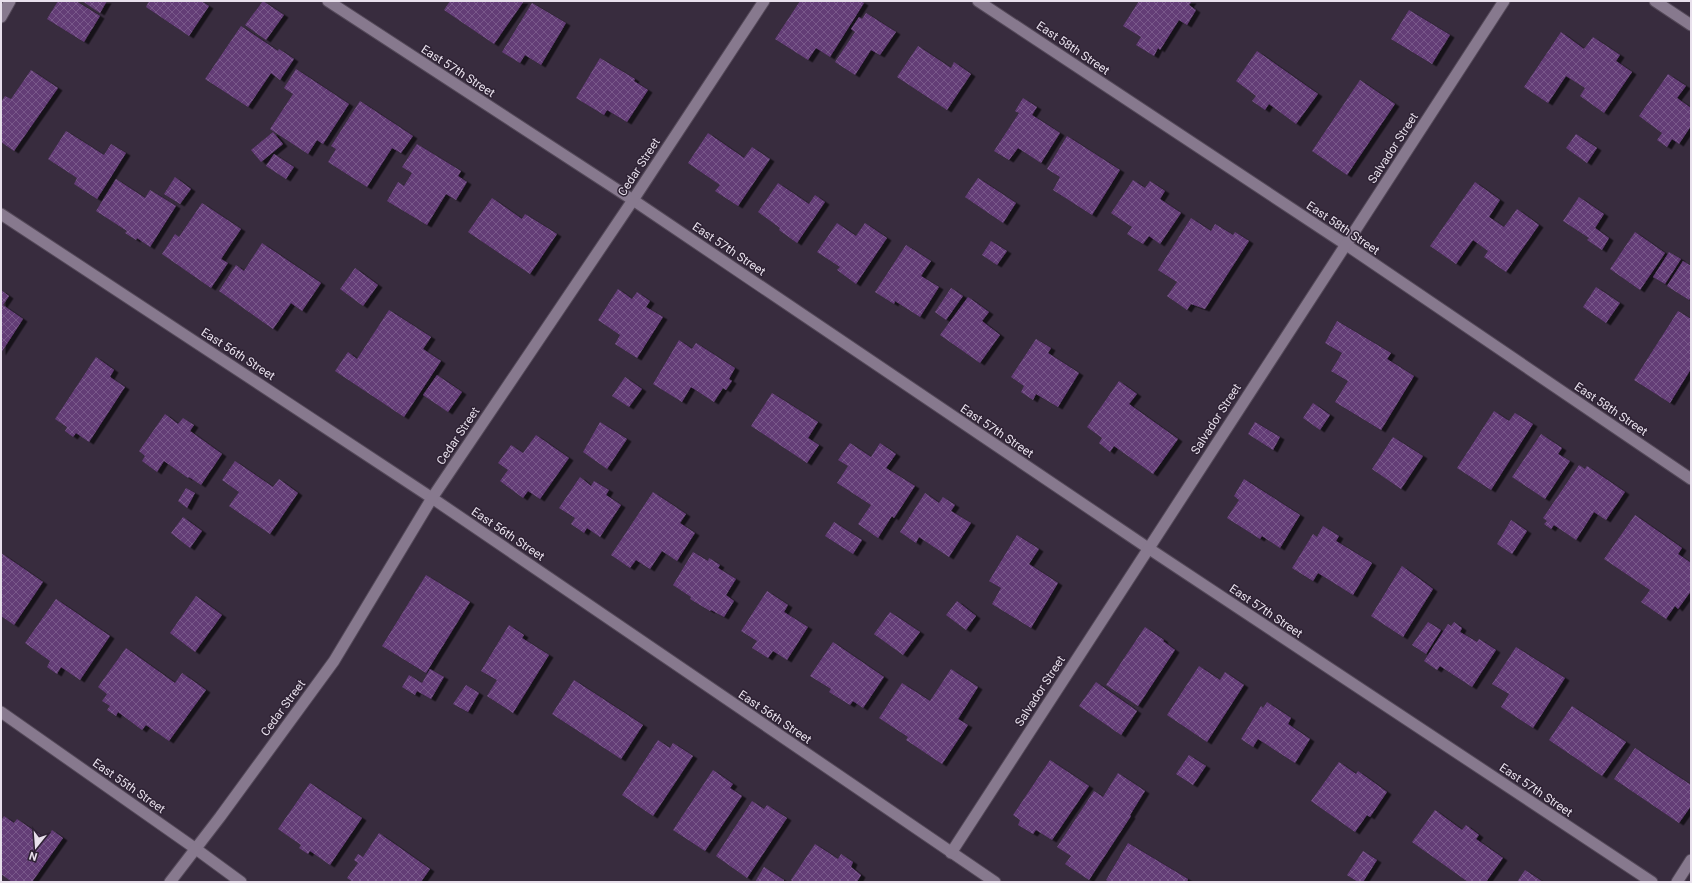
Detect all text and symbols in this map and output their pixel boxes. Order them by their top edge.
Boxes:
street label: East 58th Street [1034,18,1112,78]
street label: East 57th Street [418,42,498,100]
street label: Salvador Street [1365,110,1421,186]
street label: Cedar Street [615,135,663,199]
street label: East 58th Street [1304,198,1382,258]
street label: East 57th Street [690,219,768,279]
street label: East 56th Street [198,325,278,383]
street label: East 58th Street [1572,379,1650,439]
street label: Salvador Street [1188,381,1244,457]
street label: East 57th Street [958,401,1036,461]
street label: Cedar Street [434,405,482,467]
street label: East 56th Street [469,504,547,564]
street label: East 57th Street [1227,581,1305,641]
street label: Salvador Street [1012,653,1068,729]
street label: Cedar Street [258,677,308,739]
street label: East 56th Street [736,687,814,747]
street label: East 55th Street [90,756,168,816]
street label: East 57th Street [1497,760,1575,820]
north arrow [16,827,56,867]
text: N [27,849,39,863]

